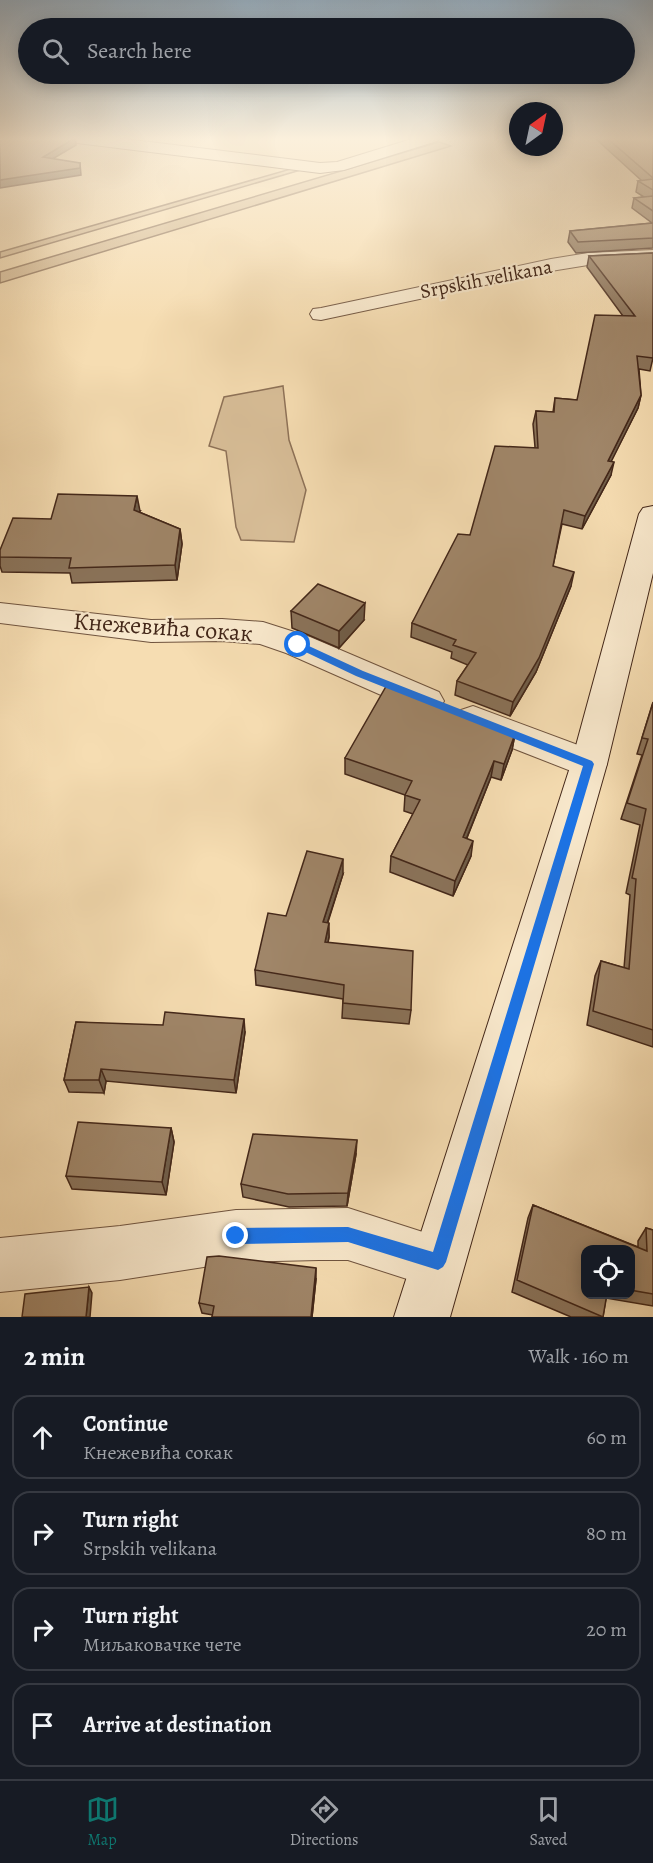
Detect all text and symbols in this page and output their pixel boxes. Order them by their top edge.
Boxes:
search box [18,18,635,84]
icon: search [39,35,72,68]
text: Search here [87,36,192,66]
north arrow [509,102,563,156]
street label: Srpskih velikana [418,253,555,305]
street label: Кнежевића сокак [72,605,254,649]
route start [284,631,310,657]
route end [222,1222,248,1248]
map controls [581,1245,635,1299]
button: locate [581,1245,635,1299]
text: 2 min [24,1339,85,1374]
text: Walk · 160 m [529,1343,629,1370]
text: Continue [83,1409,168,1439]
icon: ahead [26,1421,59,1454]
text: 60 m [587,1424,627,1451]
text: Кнежевића сокак [83,1439,233,1466]
text: Turn right [83,1505,179,1535]
icon: right [26,1517,59,1550]
text: 80 m [586,1520,627,1547]
text: Srpskih velikana [83,1535,217,1562]
text: Turn right [83,1601,179,1631]
icon: right [26,1613,59,1646]
text: 20 m [586,1616,627,1643]
text: Миљаковачке чете [83,1631,242,1658]
icon: arrive [26,1709,59,1742]
text: Arrive at destination [83,1710,272,1740]
tab: Map [86,1793,119,1851]
tab: Directions [290,1793,358,1851]
tab: Saved [529,1793,567,1851]

